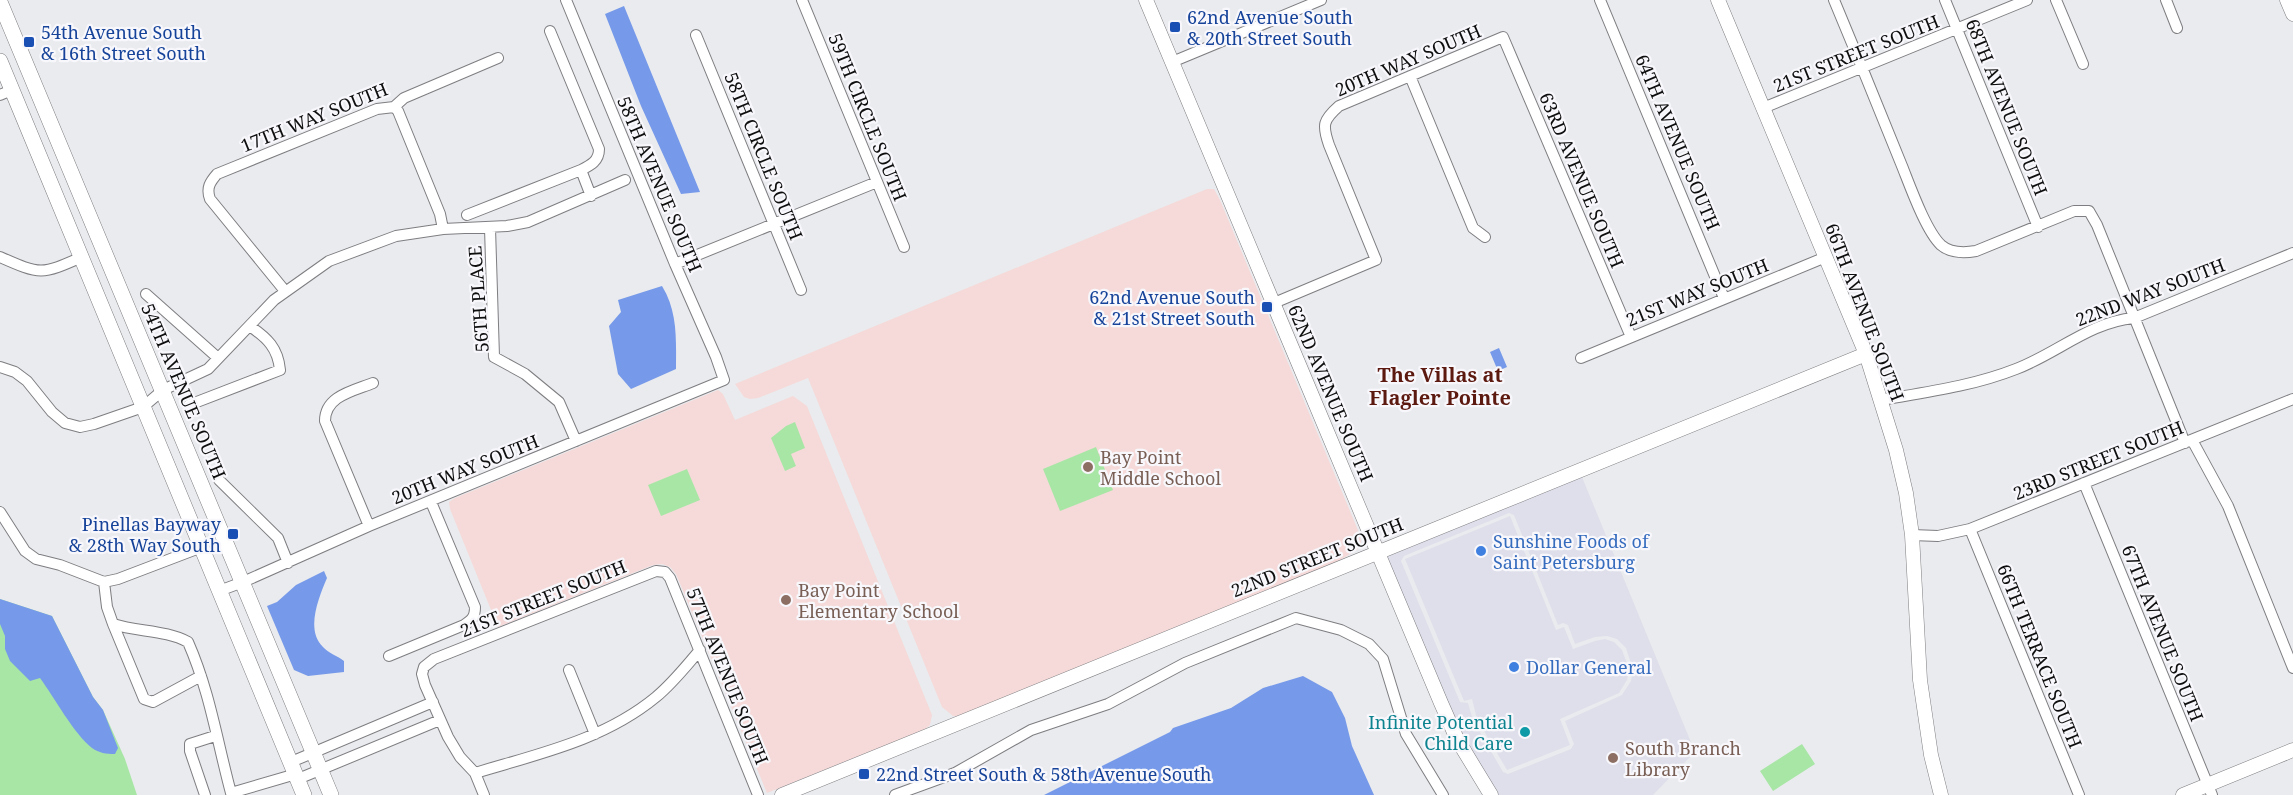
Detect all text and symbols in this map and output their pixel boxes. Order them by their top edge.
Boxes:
place label: 62nd Avenue South & 20th Street South [1187,5,1353,50]
street label: 21ST STREET SOUTH [1769,9,1943,97]
street label: 68TH AVENUE SOUTH [1961,15,2053,199]
street label: 20TH WAY SOUTH [1331,18,1485,102]
place label: 54th Avenue South & 16th Street South [41,20,206,65]
marker: 62nd Avenue South & 20th Street South [1168,20,1182,34]
street label: 59TH CIRCLE SOUTH [823,30,913,204]
marker: 54th Avenue South & 16th Street South [22,35,36,49]
street label: 64TH AVENUE SOUTH [1630,50,1726,234]
street label: 58TH CIRCLE SOUTH [719,69,809,243]
street label: 17TH WAY SOUTH [237,77,391,157]
street label: 63RD AVENUE SOUTH [1534,89,1630,271]
street label: 58TH AVENUE SOUTH [612,92,708,276]
street label: 66TH AVENUE SOUTH [1820,220,1910,404]
street label: 56TH PLACE [462,245,494,353]
street label: 21ST WAY SOUTH [1622,252,1772,332]
street label: 22ND WAY SOUTH [2072,252,2228,332]
place label: 62nd Avenue South & 21st Street South [1089,285,1255,330]
street label: 54TH AVENUE SOUTH [136,299,232,483]
marker: 62nd Avenue South & 21st Street South [1260,300,1274,314]
street label: 62ND AVENUE SOUTH [1283,301,1379,485]
district label: The Villas at Flagler Pointe [1369,361,1511,411]
street label: 23RD STREET SOUTH [2009,415,2187,505]
street label: 20TH WAY SOUTH [388,429,542,509]
place label: Bay Point Middle School [1100,445,1221,490]
marker: Bay Point Middle School [1081,460,1095,474]
place label: Pinellas Bayway & 28th Way South [69,512,222,557]
street label: 22ND STREET SOUTH [1227,512,1407,602]
marker: Pinellas Bayway & 28th Way South [226,527,240,541]
place label: Sunshine Foods of Saint Petersburg [1493,529,1650,574]
street label: 67TH AVENUE SOUTH [2117,541,2209,725]
marker: Sunshine Foods of Saint Petersburg [1474,544,1488,558]
street label: 21ST STREET SOUTH [456,554,630,642]
street label: 66TH TERRACE SOUTH [1992,560,2088,752]
place label: Bay Point Elementary School [798,578,959,623]
street label: 57TH AVENUE SOUTH [682,584,774,768]
marker: Bay Point Elementary School [779,593,793,607]
place label: Dollar General [1526,655,1652,679]
marker: Dollar General [1507,660,1521,674]
place label: Infinite Potential Child Care [1368,710,1513,755]
marker: Infinite Potential Child Care [1518,725,1532,739]
place label: South Branch Library [1625,736,1741,781]
marker: South Branch Library [1606,751,1620,765]
place label: 22nd Street South & 58th Avenue South [876,762,1211,786]
marker: 22nd Street South & 58th Avenue South [857,767,871,781]

